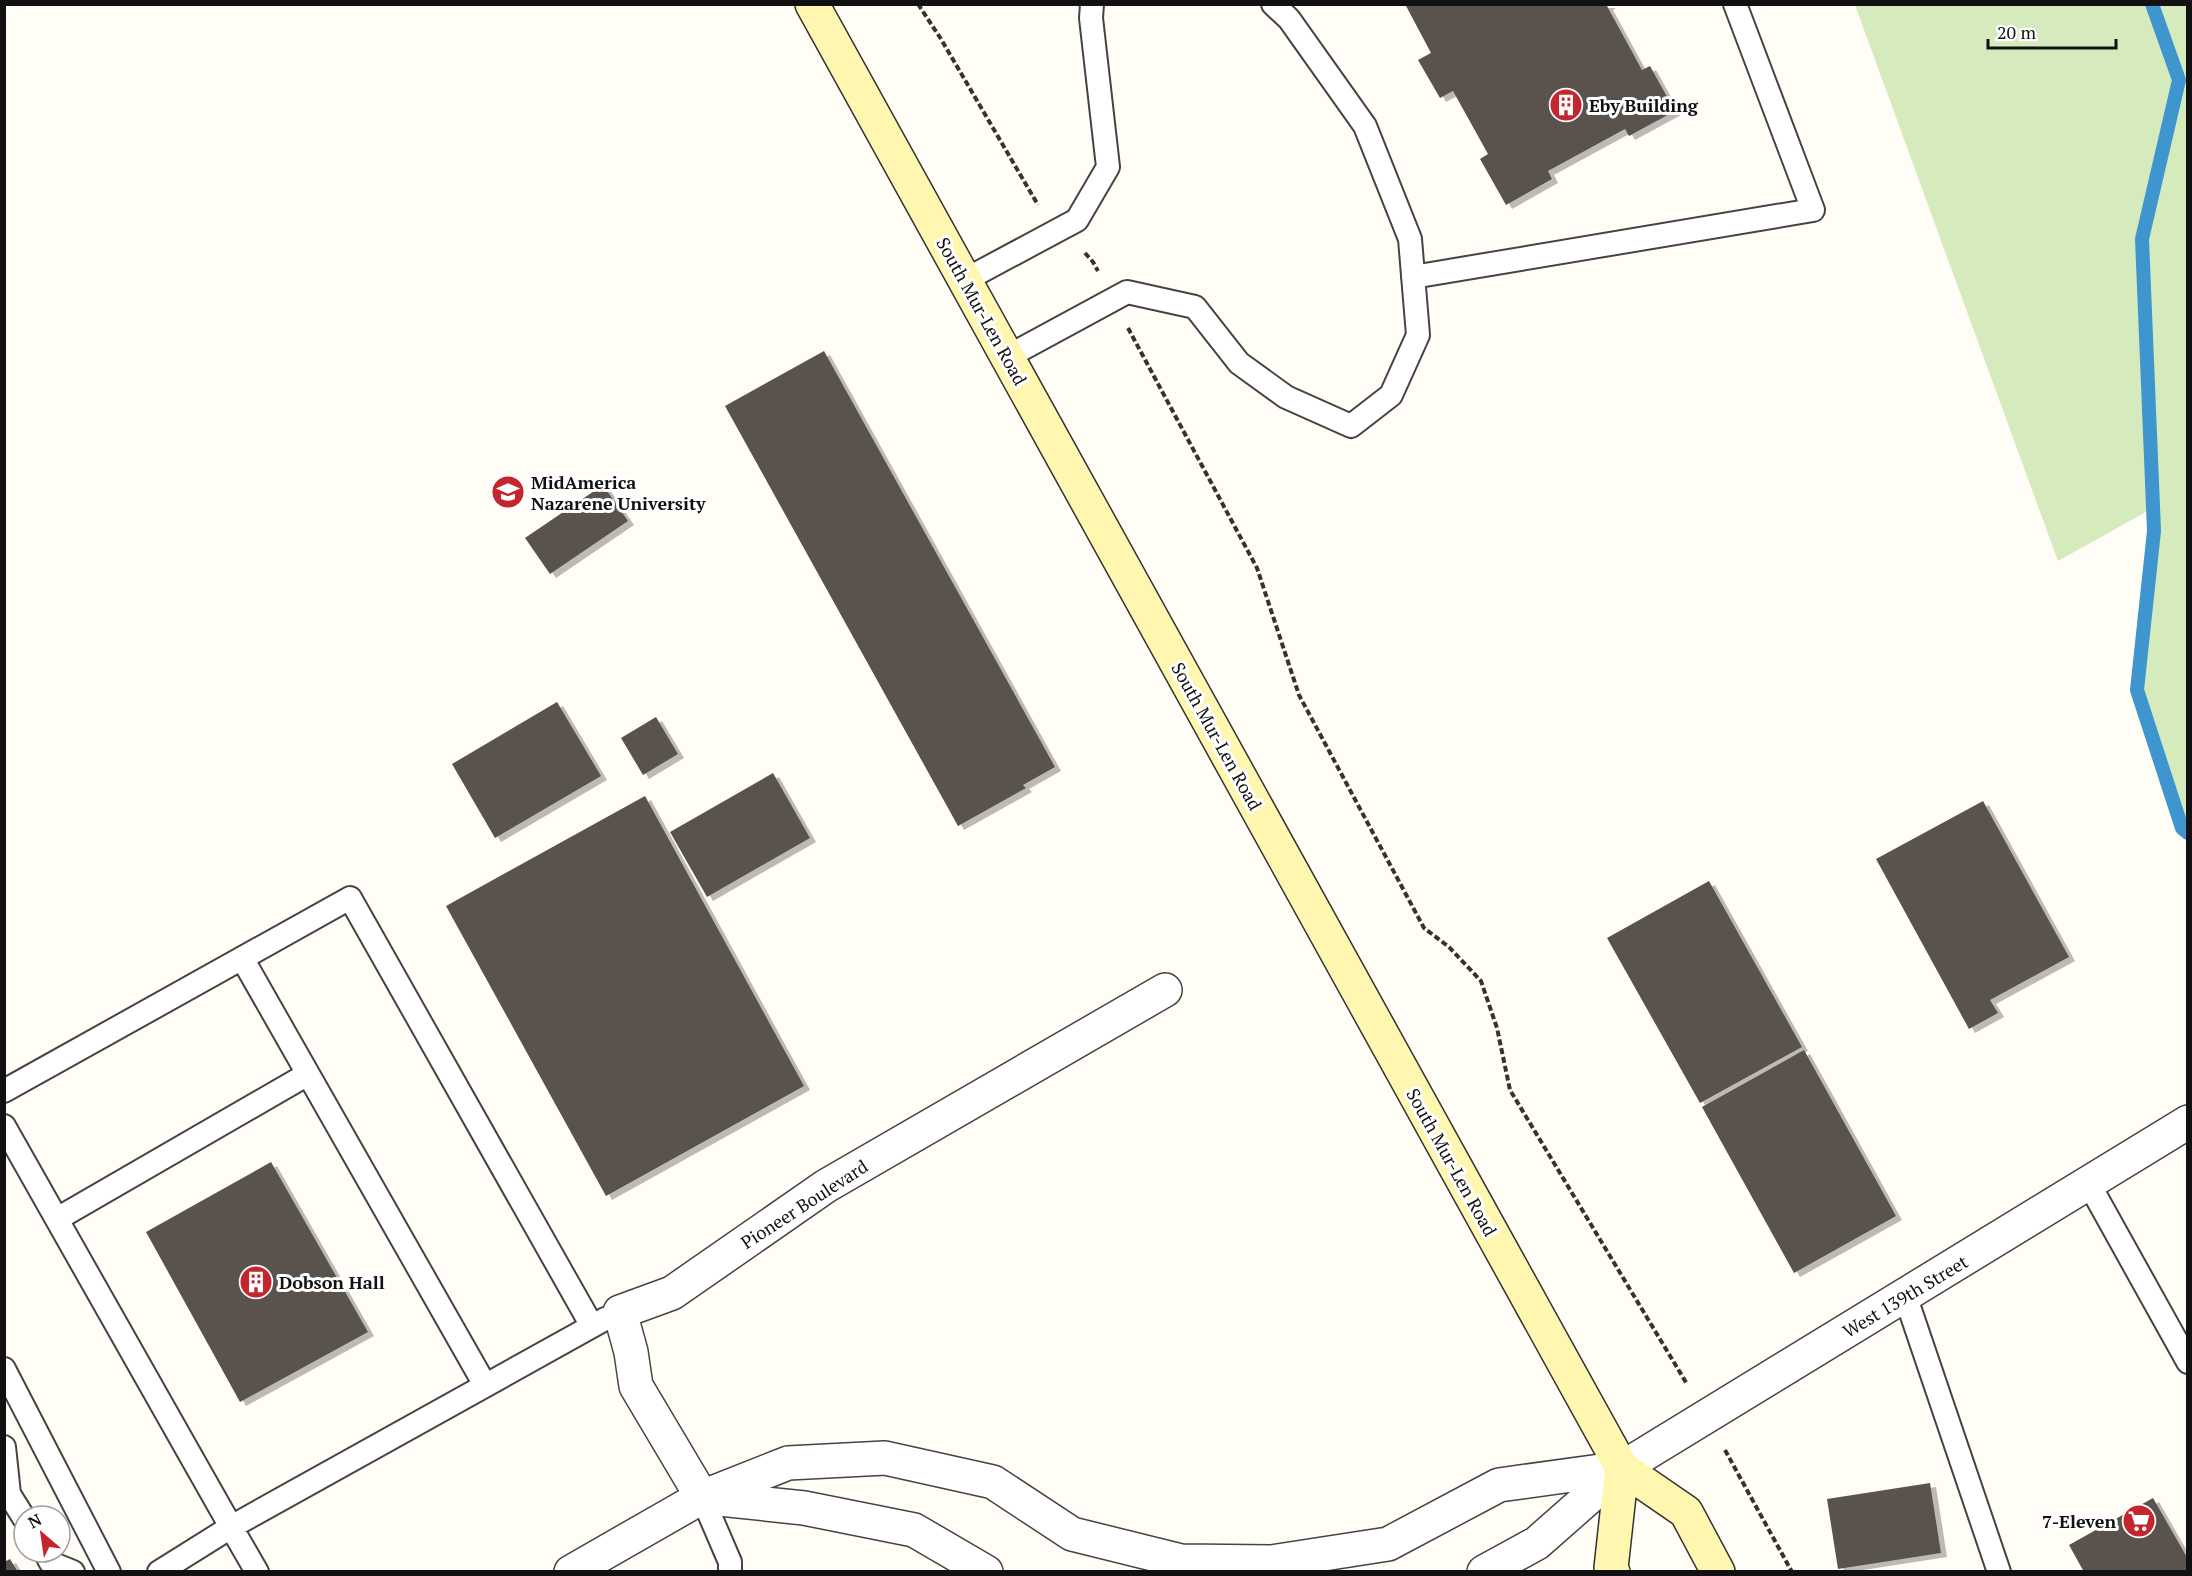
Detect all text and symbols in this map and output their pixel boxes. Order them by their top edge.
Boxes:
scale bar [1988,12,2116,50]
text: 20 m [1997,20,2037,44]
building icon: Eby Building [1548,87,1584,123]
place label: Eby Building [1589,93,1699,117]
street label: South Mur-Len Road [931,233,1033,389]
place label: MidAmerica Nazarene University [531,470,706,515]
school or university icon: MidAmerica Nazarene University [490,474,526,510]
street label: South Mur-Len Road [1166,658,1268,814]
street label: South Mur-Len Road [1401,1084,1503,1240]
street label: Pioneer Boulevard [736,1154,872,1254]
street label: West 139th Street [1838,1249,1972,1343]
building icon: Dobson Hall [238,1264,274,1300]
place label: Dobson Hall [279,1270,385,1294]
supermarket icon: 7-Eleven [2121,1503,2157,1539]
north arrow [12,1504,72,1564]
text: N [24,1508,45,1533]
place label: 7-Eleven [2042,1509,2116,1533]

